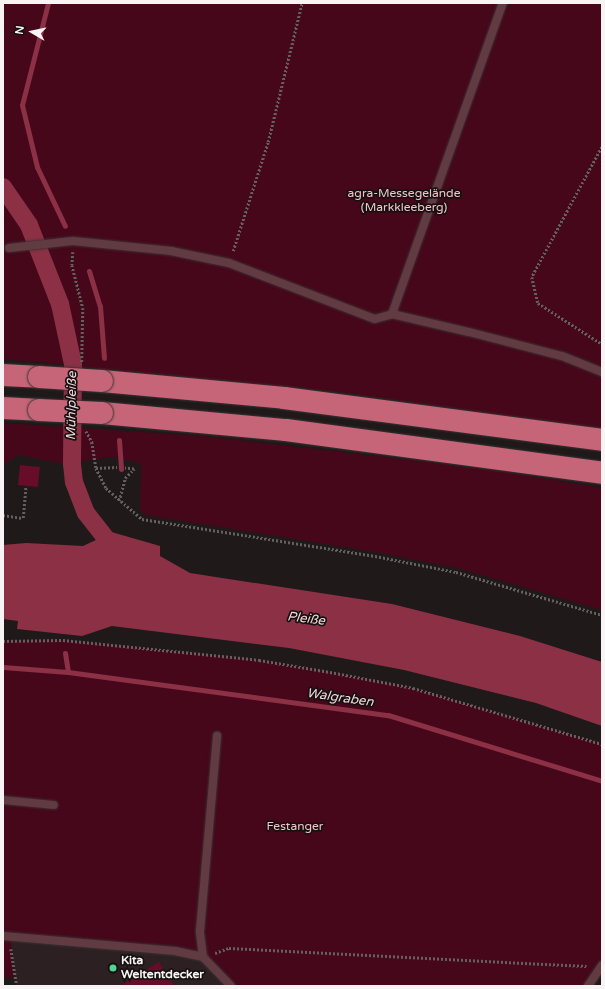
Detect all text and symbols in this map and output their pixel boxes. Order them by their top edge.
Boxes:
north arrow [12,12,52,52]
text: N [13,25,27,35]
park label: agra-Messegelände (Markkleeberg) [348,187,460,215]
water label: Mühlpleiße [64,371,80,441]
water label: Pleiße [286,609,326,629]
water label: Walgraben [306,686,374,710]
park label: Festanger [267,820,323,834]
place label: Kita Weltentdecker [121,954,204,982]
marker: Kita Weltentdecker [108,963,118,973]

